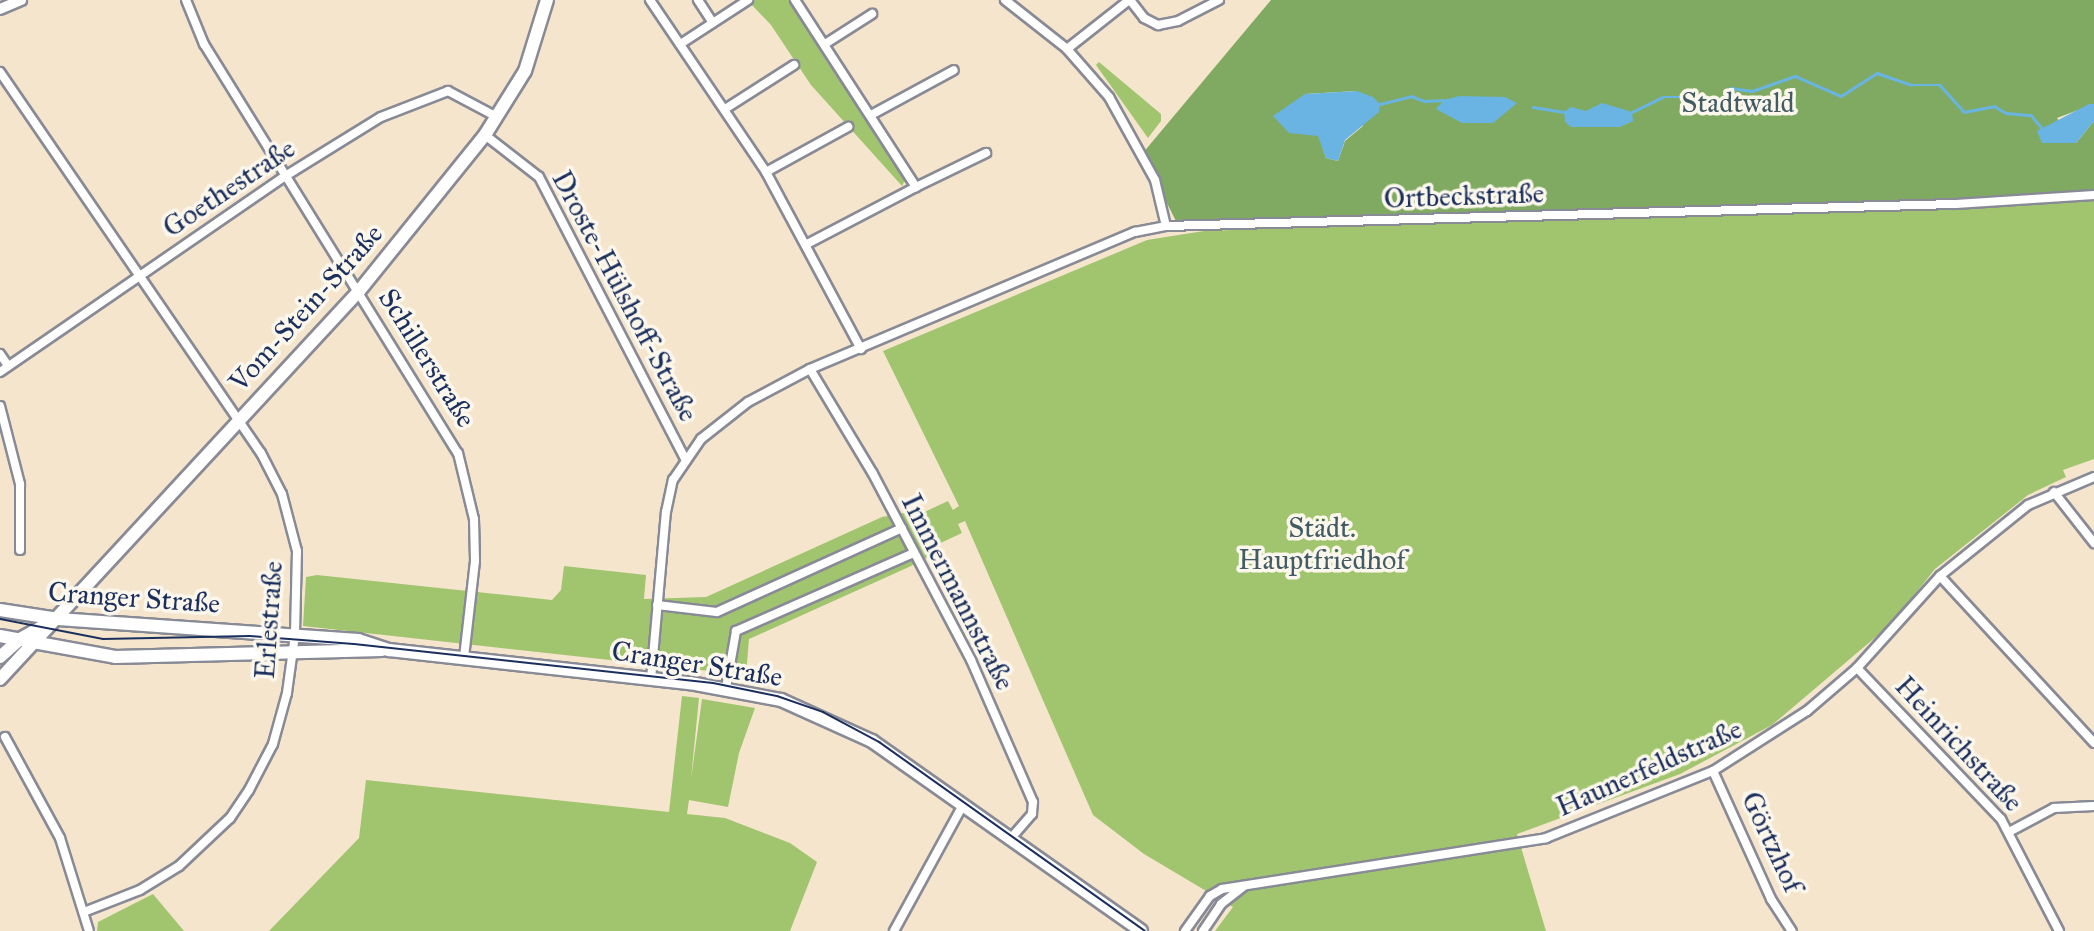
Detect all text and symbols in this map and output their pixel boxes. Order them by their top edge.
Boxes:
park label: Stadtwald [1681,86,1795,120]
street label: Goethestraße [157,132,301,244]
street label: Droste-Hülshoff-Straße [545,165,705,427]
street label: Ortbeckstraße [1383,176,1545,216]
street label: Vom-Stein-Straße [222,217,390,399]
street label: Schillerstraße [371,283,483,433]
street label: Immermannstraße [894,488,1022,696]
park label: Städt. Hauptfriedhof [1238,511,1406,577]
street label: Erlestraße [248,560,290,680]
street label: Cranger Straße [47,575,221,621]
street label: Cranger Straße [609,634,785,694]
street label: Heinrichstraße [1888,669,2030,819]
street label: Haunerfeldstraße [1551,712,1747,824]
street label: Görtzhof [1734,786,1810,898]

